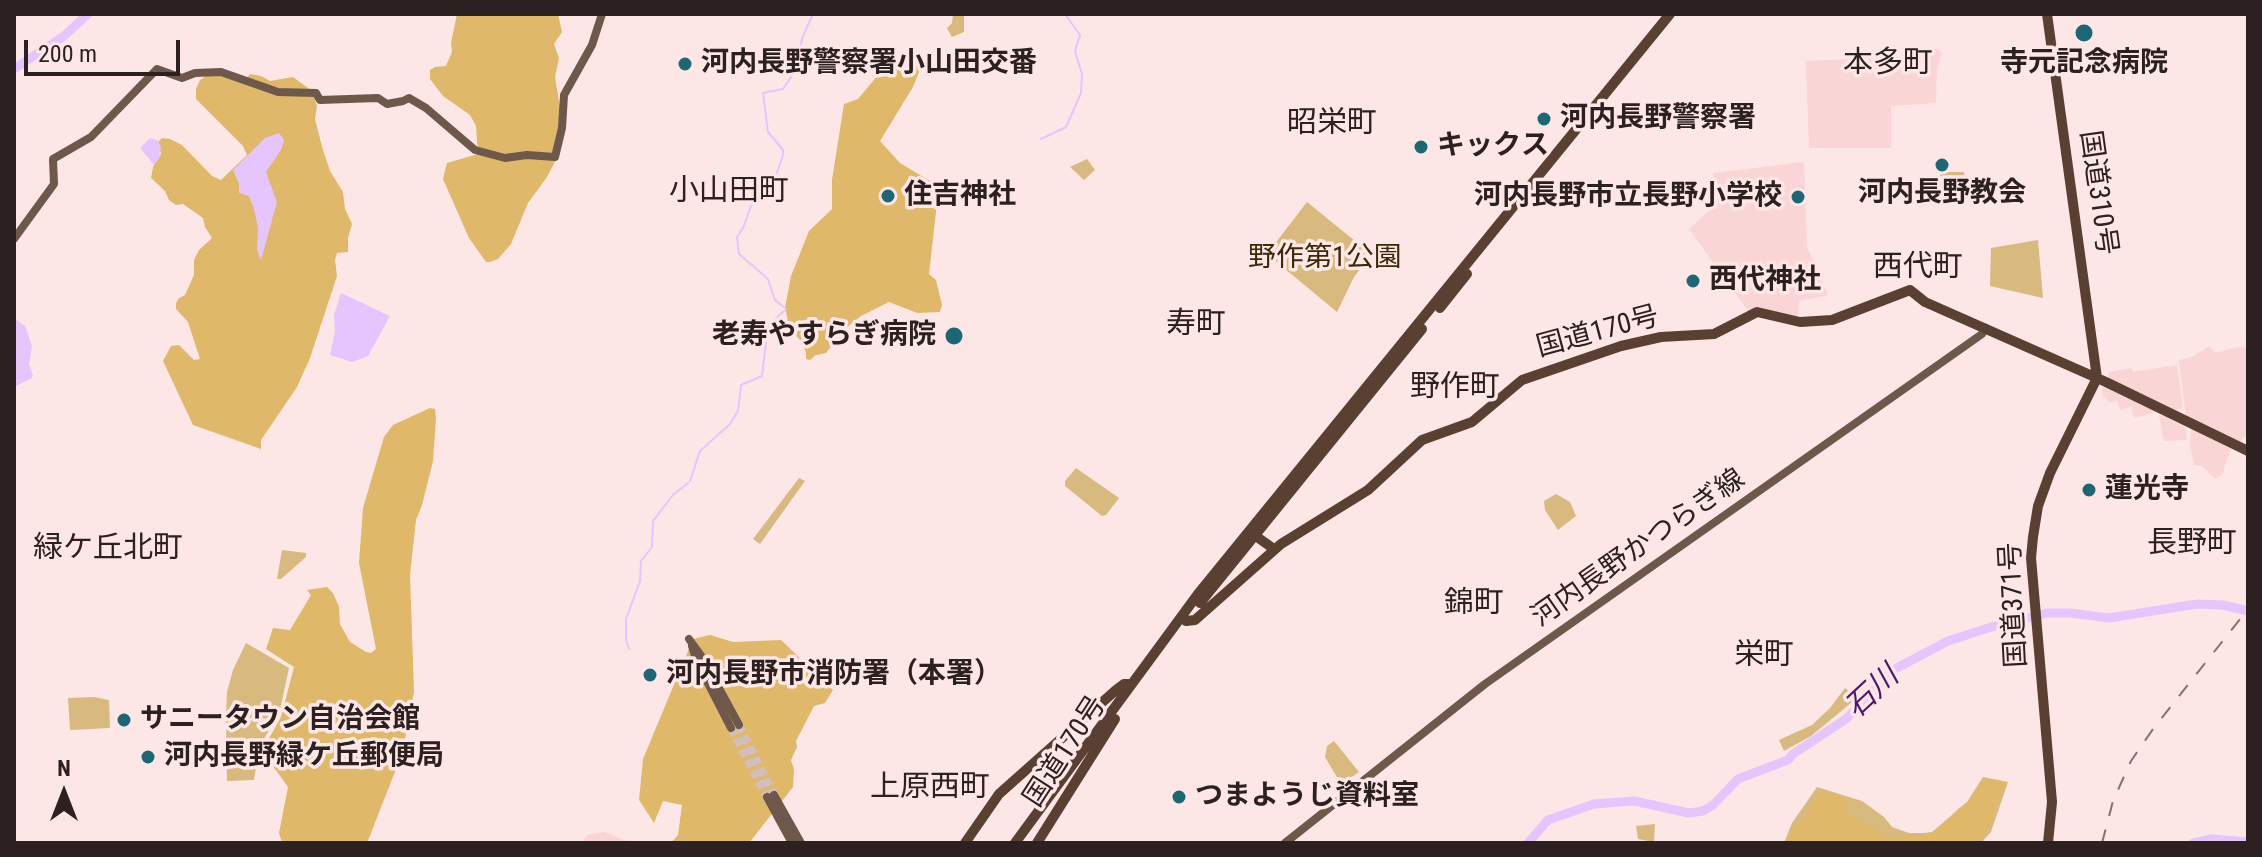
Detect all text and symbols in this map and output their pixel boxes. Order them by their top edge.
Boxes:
marker: 寺元記念病院 [2073,22,2095,44]
scale bar [28,24,184,74]
text: 200 m [38,40,97,68]
district label: 本多町 [1843,46,1933,82]
place label: 河内長野警察署小山田交番 [701,47,1037,81]
place label: 寺元記念病院 [2000,47,2168,81]
marker: 河内長野警察署小山田交番 [676,55,694,73]
place label: 河内長野警察署 [1560,102,1756,136]
district label: 昭栄町 [1287,106,1377,142]
marker: 河内長野警察署 [1535,110,1553,128]
street label: 国道310号 [2072,129,2122,257]
place label: キックス [1437,130,1549,164]
marker: キックス [1412,138,1430,156]
marker: 河内長野教会 [1933,156,1951,174]
district label: 小山田町 [669,174,789,210]
place label: 河内長野教会 [1858,177,2026,211]
place label: 住吉神社 [904,179,1016,213]
place label: 河内長野市立長野小学校 [1474,180,1782,214]
marker: 住吉神社 [879,187,897,205]
marker: 河内長野市立長野小学校 [1789,188,1807,206]
park label: 野作第1公園 [1248,242,1402,276]
district label: 西代町 [1873,250,1963,286]
place label: 西代神社 [1709,264,1821,298]
marker: 西代神社 [1684,272,1702,290]
street label: 国道170号 [1533,301,1663,365]
district label: 寿町 [1166,307,1226,343]
place label: 老寿やすらぎ病院 [712,319,936,353]
marker: 老寿やすらぎ病院 [943,325,965,347]
district label: 野作町 [1410,370,1500,406]
street label: 河内長野かつらぎ線 [1526,463,1752,635]
place label: 蓮光寺 [2105,473,2189,507]
marker: 蓮光寺 [2080,481,2098,499]
district label: 長野町 [2147,526,2237,562]
district label: 緑ケ丘北町 [33,531,183,567]
street label: 国道371号 [1995,541,2035,669]
district label: 錦町 [1444,586,1504,622]
district label: 栄町 [1734,638,1794,674]
place label: 河内長野市消防署（本署） [666,658,1002,692]
water label: 石川 [1839,659,1907,727]
marker: 河内長野市消防署（本署） [641,666,659,684]
street label: 国道170号 [1018,690,1114,814]
place label: サニータウン自治会館 [140,703,420,737]
marker: サニータウン自治会館 [115,711,133,729]
place label: 河内長野緑ケ丘郵便局 [164,740,444,774]
marker: 河内長野緑ケ丘郵便局 [139,748,157,766]
north arrow [24,753,104,833]
text: N [57,756,71,781]
district label: 上原西町 [870,770,990,806]
place label: つまようじ資料室 [1195,780,1419,814]
marker: つまようじ資料室 [1170,788,1188,806]

